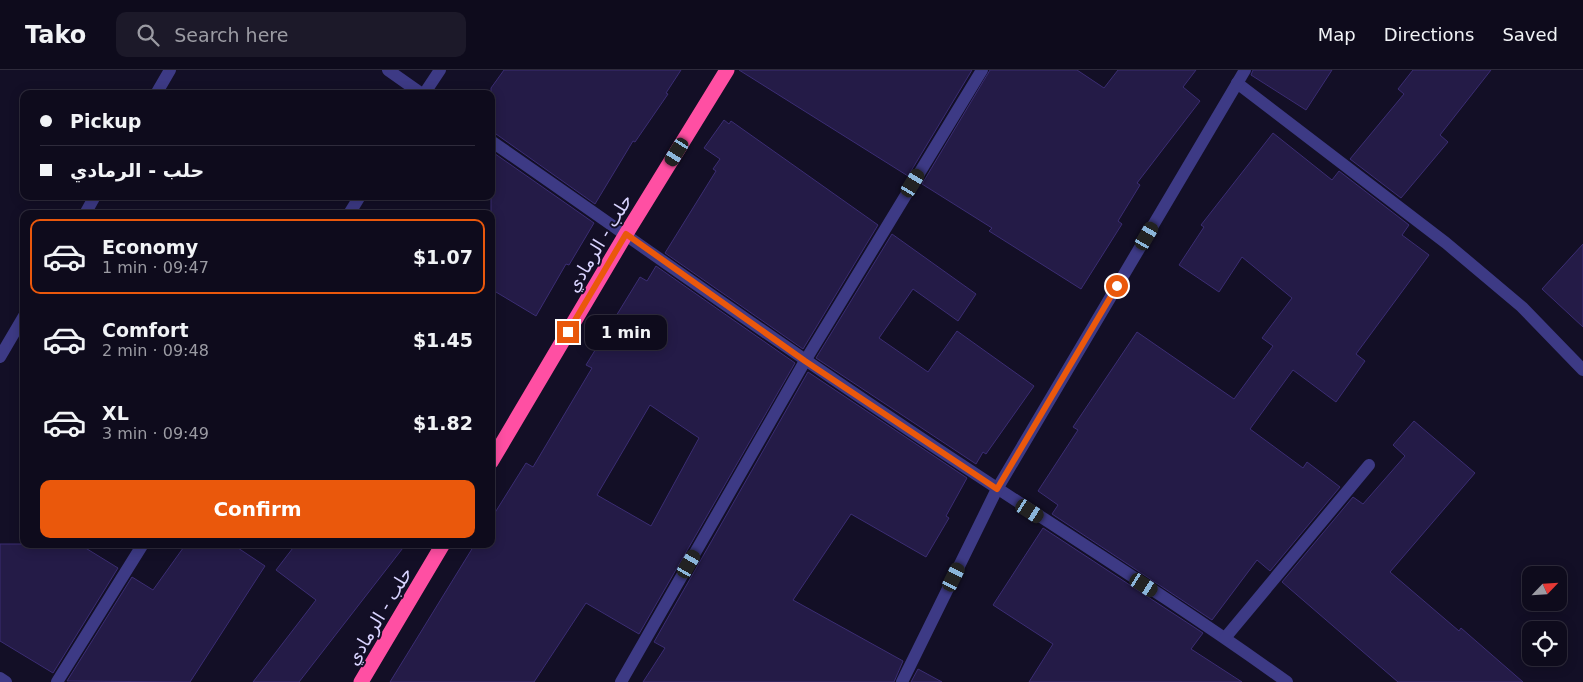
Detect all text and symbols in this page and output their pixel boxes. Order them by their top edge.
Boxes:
search box [116,12,466,57]
text: Tako [25,21,86,49]
icon: search [134,21,162,49]
text: Search here [174,24,288,46]
text: Map [1318,24,1356,45]
text: Directions [1384,24,1474,45]
text: Saved [1502,24,1558,45]
text: Pickup [70,110,141,132]
car [662,135,691,169]
text: حلب - الرمادي [70,159,204,181]
car [898,166,927,200]
street label: حلب - الرمادي [562,190,637,296]
car [1133,219,1160,253]
icon: car [42,234,87,279]
text: Economy [102,236,198,258]
text: $1.07 [413,246,473,268]
text: 1 min · 09:47 [102,258,209,277]
route start [1106,275,1128,297]
callout: 1 min [586,314,668,350]
icon: car [42,317,87,362]
text: Comfort [102,319,189,341]
route end [557,321,579,343]
text: 1 min [601,323,651,342]
text: $1.45 [413,329,473,351]
text: 2 min · 09:48 [102,341,209,360]
icon: car [42,400,87,445]
text: XL [102,402,129,424]
text: $1.82 [413,412,473,434]
text: 3 min · 09:49 [102,424,209,443]
button: Confirm [40,480,475,538]
car [1013,497,1046,525]
car [675,547,702,581]
car [940,560,967,594]
street label: حلب - الرمادي [342,563,417,669]
north arrow [1522,566,1568,611]
map controls [1522,566,1567,666]
car [1127,571,1160,599]
button: locate [1522,621,1567,666]

